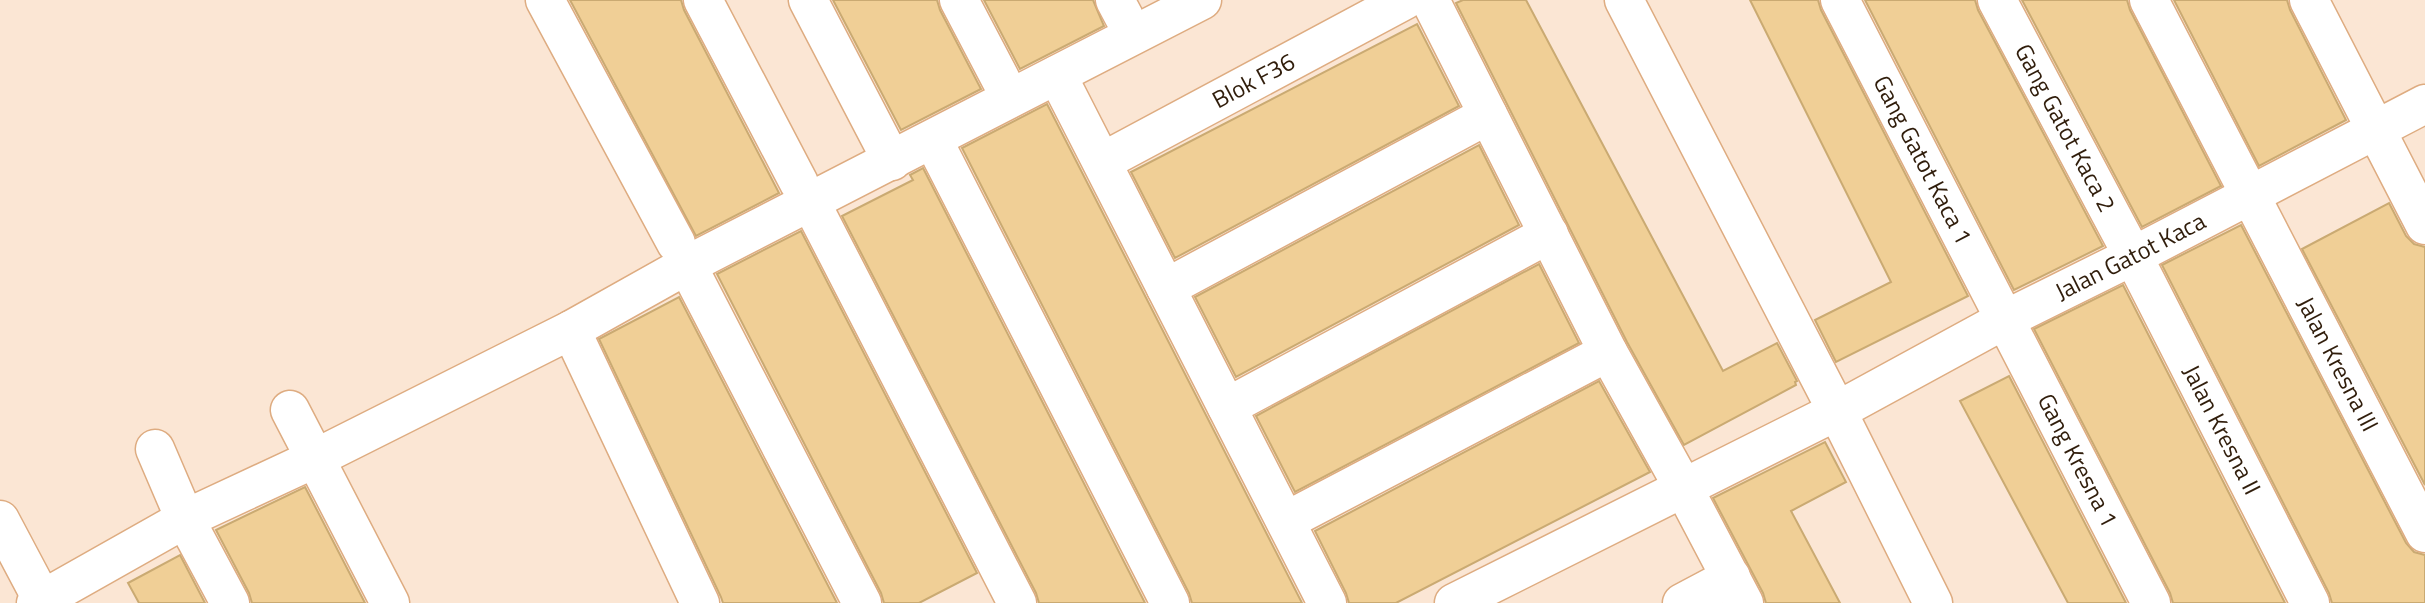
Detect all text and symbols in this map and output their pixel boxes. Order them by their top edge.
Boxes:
street label: Gang Gatot Kaca 2 [2006,37,2125,218]
street label: Blok F36 [1205,43,1301,117]
street label: Gang Gatot Kaca 1 [1865,69,1982,250]
street label: Jalan Gatot Kaca [2049,202,2211,309]
street label: Jalan Kresna III [2288,290,2388,437]
street label: Jalan Kresna II [2174,358,2271,501]
street label: Gang Kresna 1 [2029,387,2128,533]

